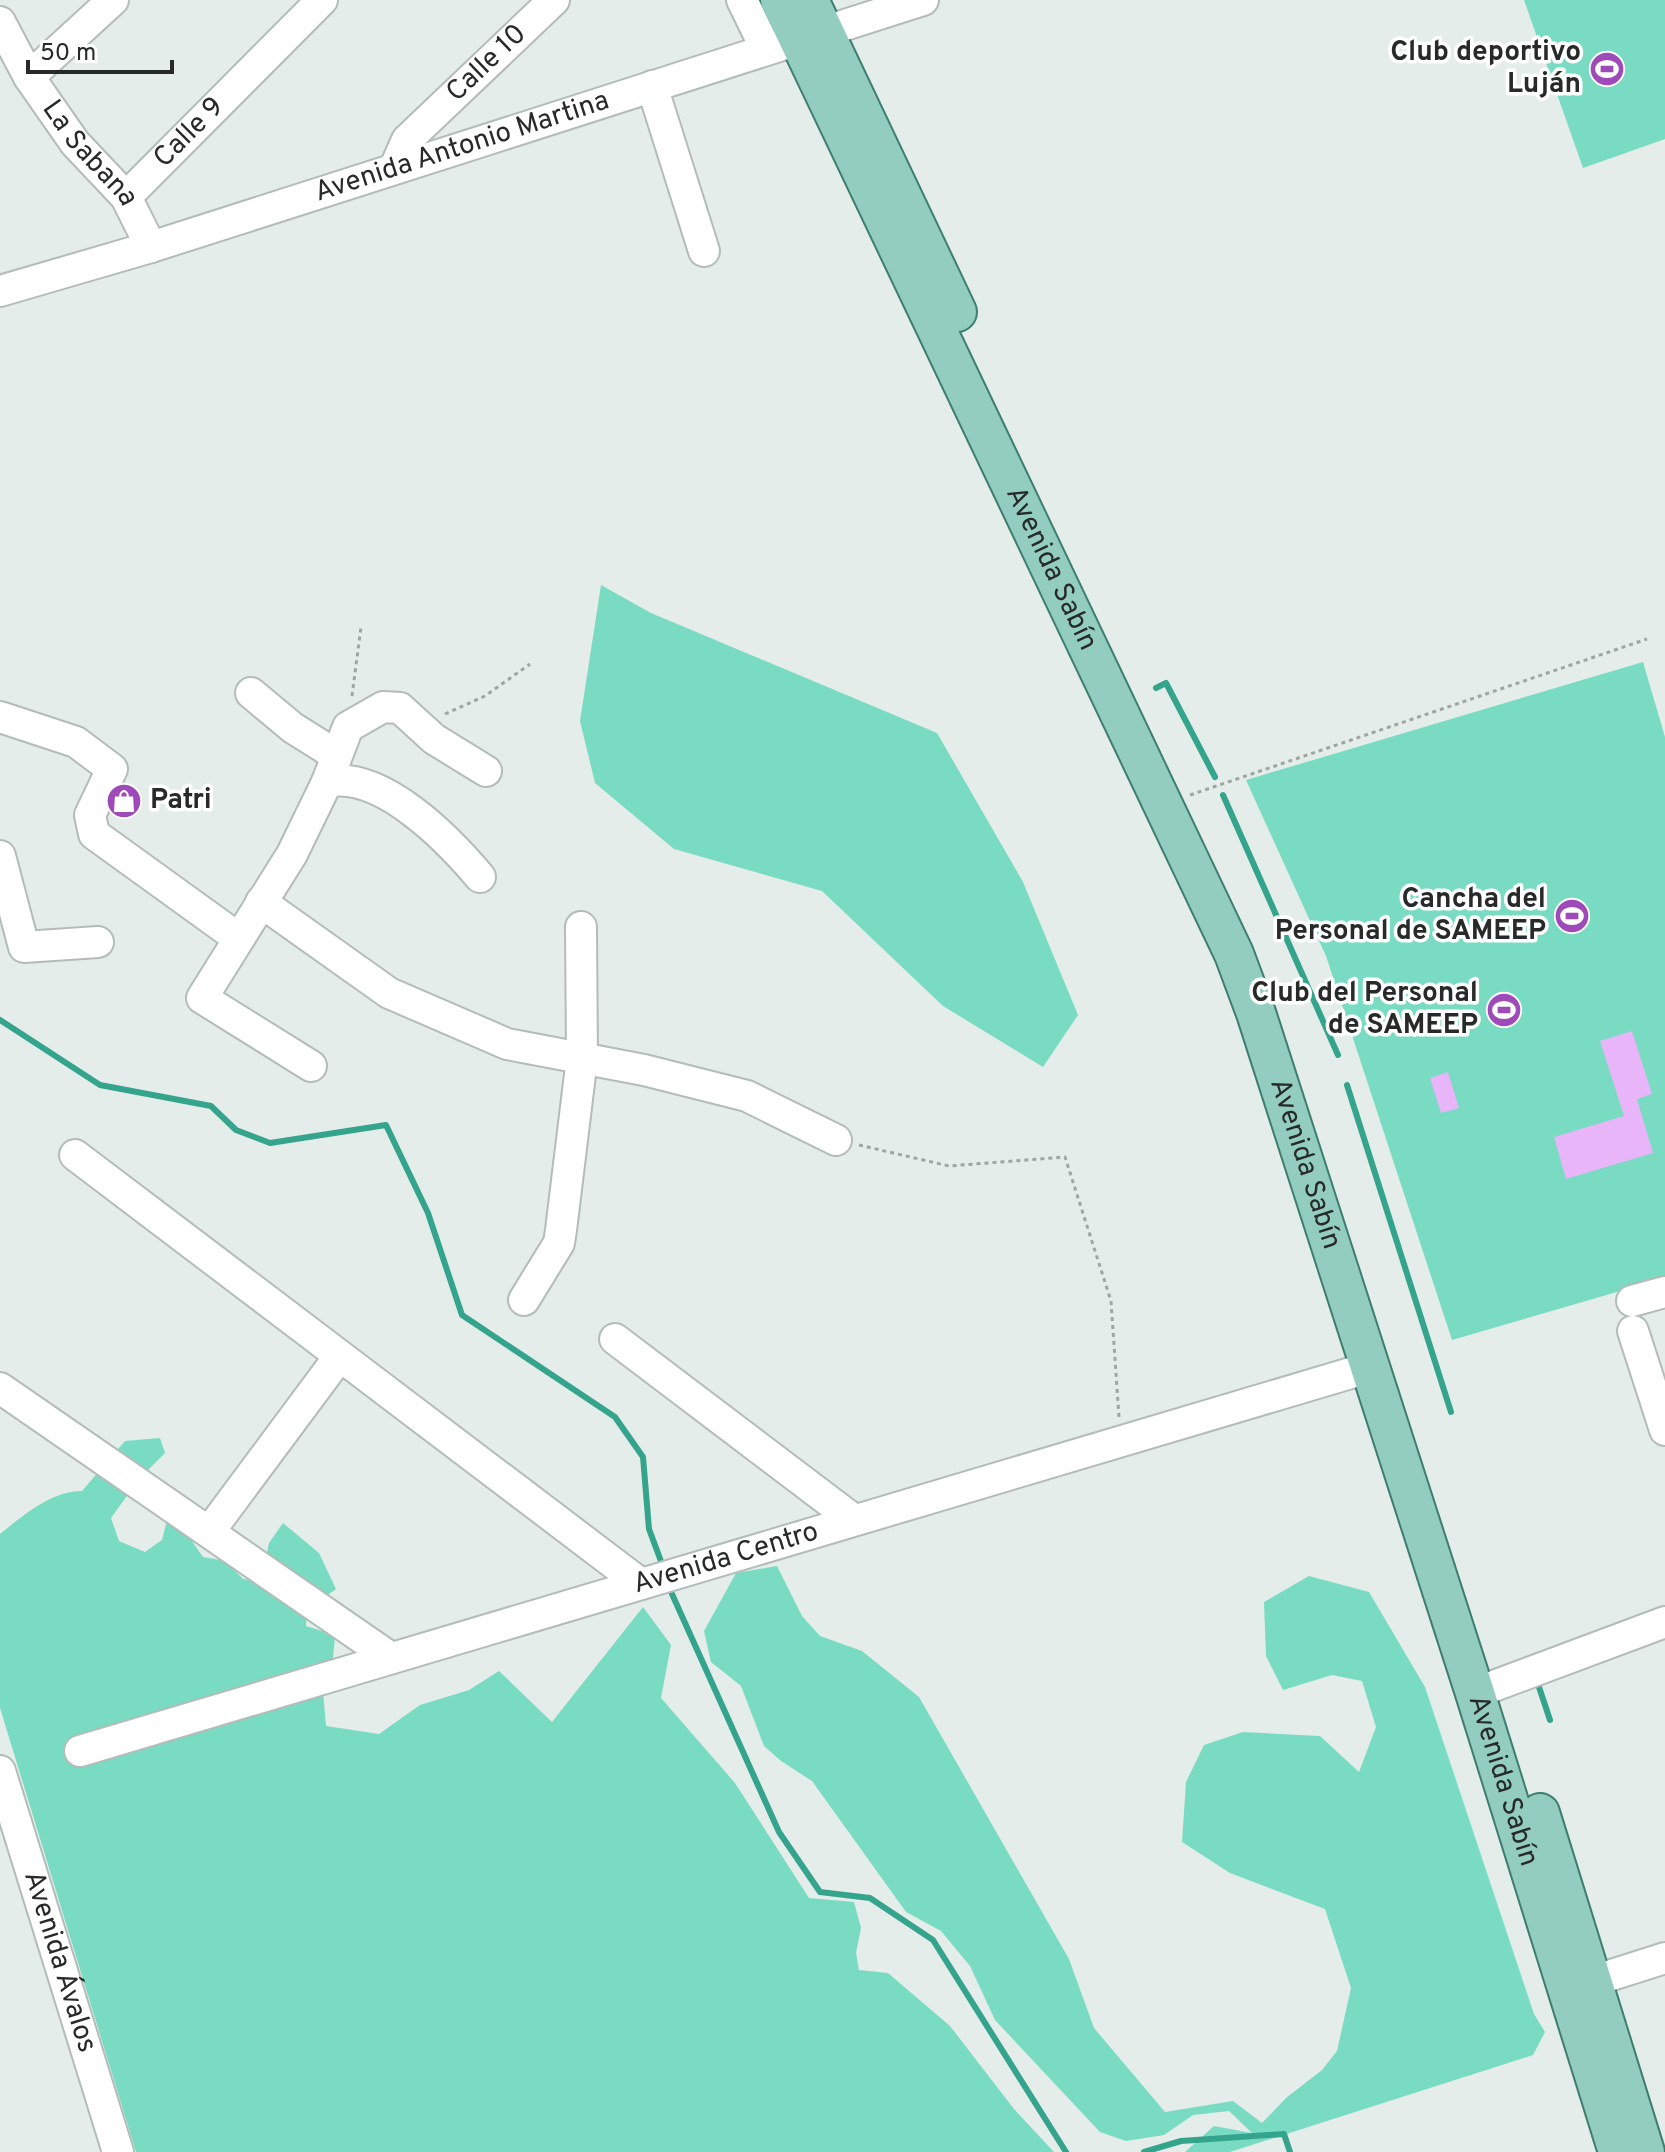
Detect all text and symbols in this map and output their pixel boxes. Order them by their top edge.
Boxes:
street label: Calle 10 [439,17,535,111]
scale bar [28,24,172,74]
place label: Club deportivo Luján [1390,35,1581,103]
text: 50 m [40,39,96,69]
sports icon: Club deportivo Luján [1588,50,1626,88]
street label: Avenida Antonio Martina [310,83,614,211]
street label: Calle 9 [146,90,233,176]
street label: La Sabana [33,93,146,212]
street label: Avenida Sabín [996,481,1105,657]
shop icon: Patri [105,782,143,820]
place label: Patri [150,783,212,819]
place label: Cancha del Personal de SAMEEP [1275,882,1546,950]
sports icon: Cancha del Personal de SAMEEP [1553,897,1591,935]
place label: Club del Personal de SAMEEP [1251,976,1478,1044]
sports icon: Club del Personal de SAMEEP [1485,991,1523,1029]
street label: Avenida Sabín [1260,1074,1349,1254]
street label: Avenida Centro [629,1514,823,1603]
street label: Avenida Sabín [1459,1691,1546,1871]
street label: Avenida Ávalos [14,1867,104,2057]

